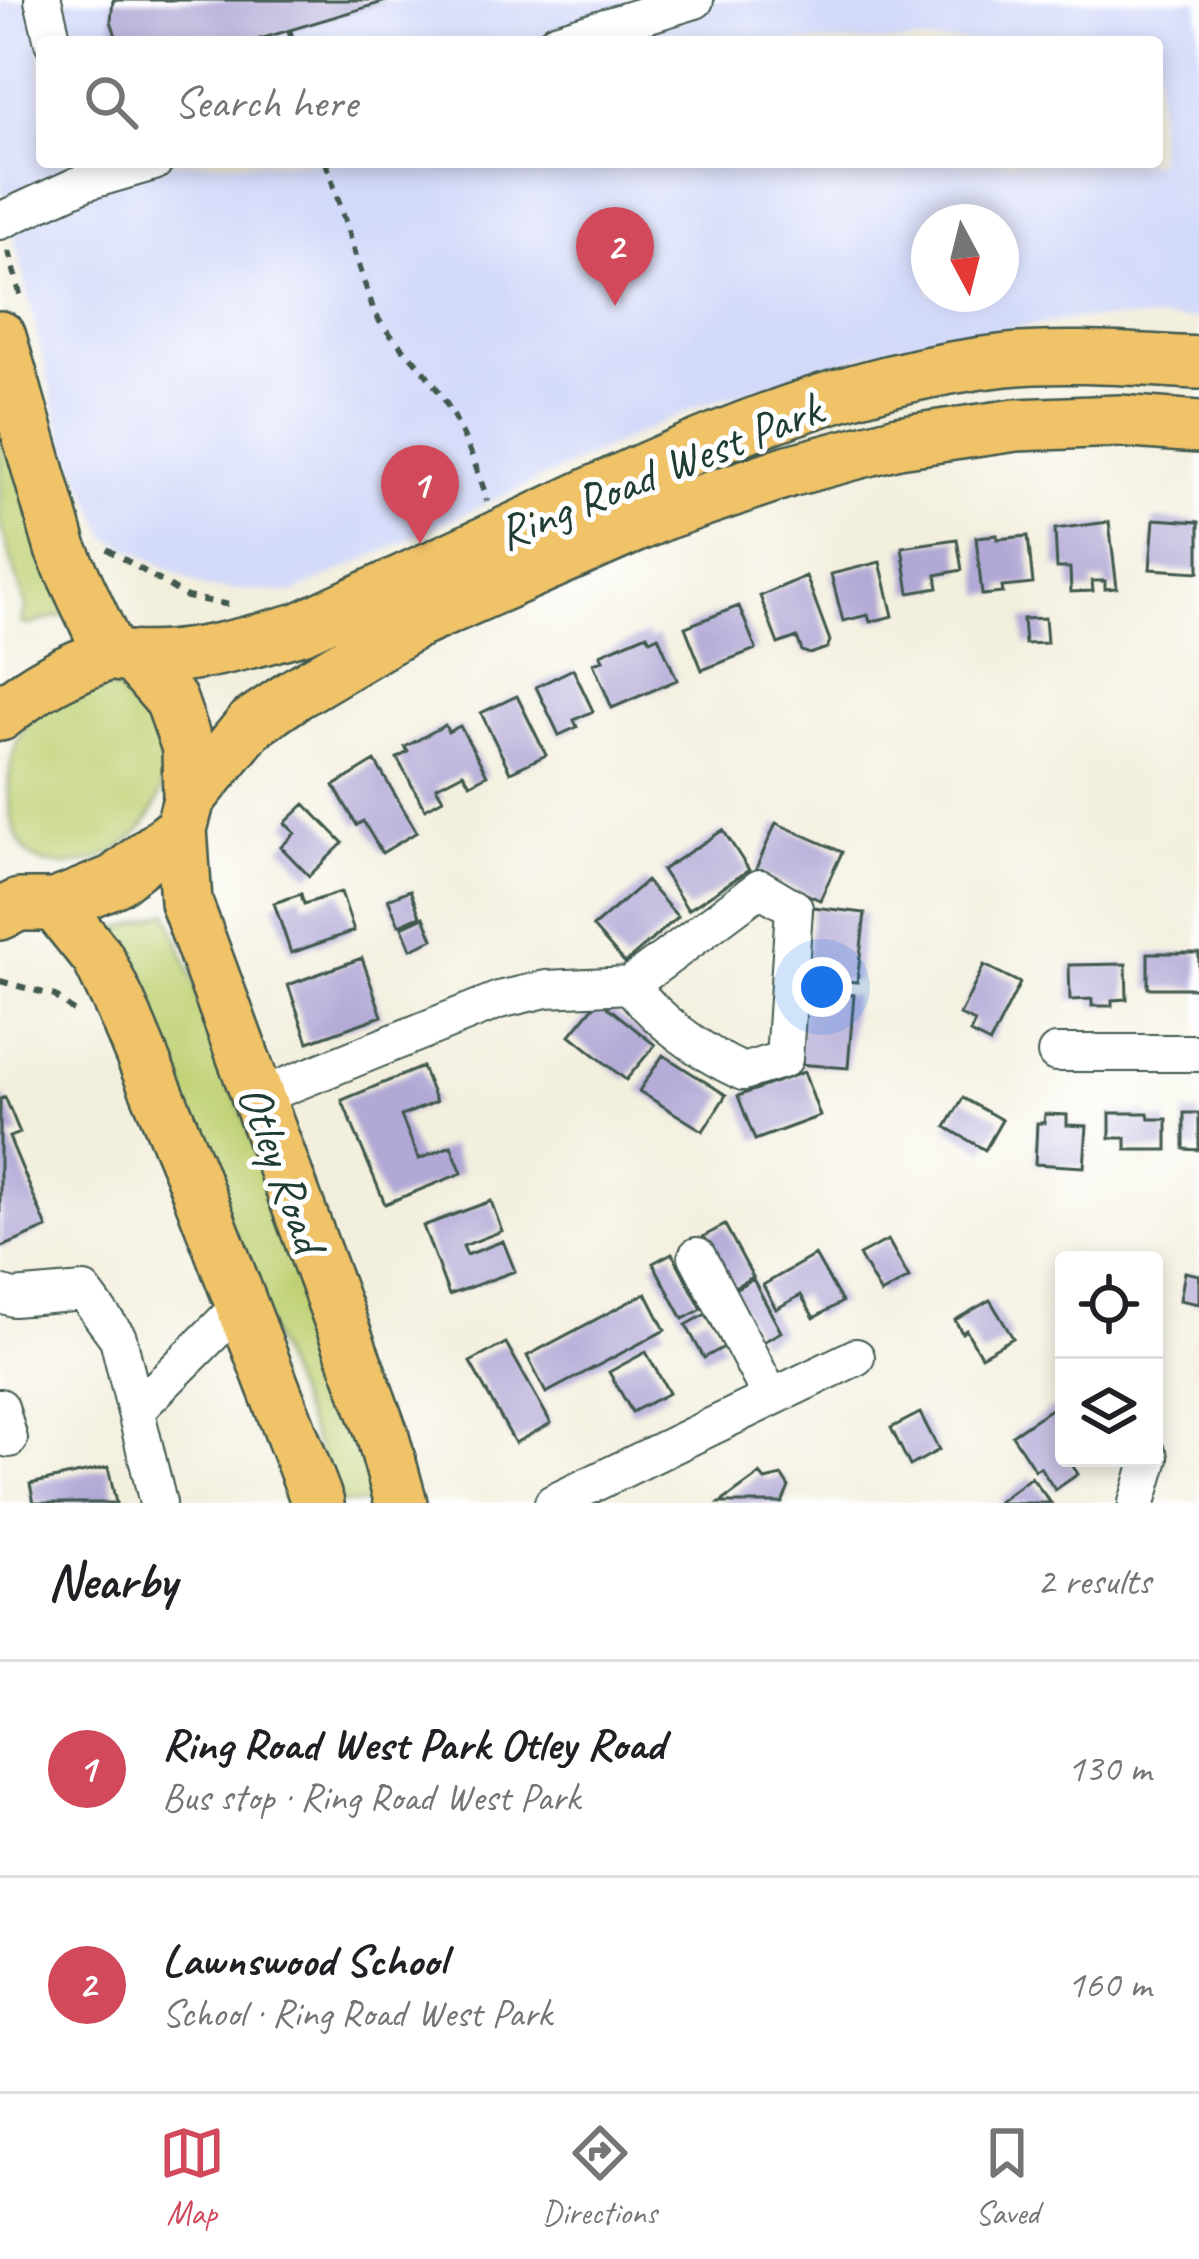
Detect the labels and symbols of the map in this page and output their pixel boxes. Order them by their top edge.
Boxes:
north arrow [911,204,1019,312]
pin: 2 [576,207,654,306]
street label: Ring Road West Park [488,377,833,563]
pin: 1 [381,445,459,544]
your location [792,957,852,1017]
street label: Otley Road [224,1076,342,1266]

